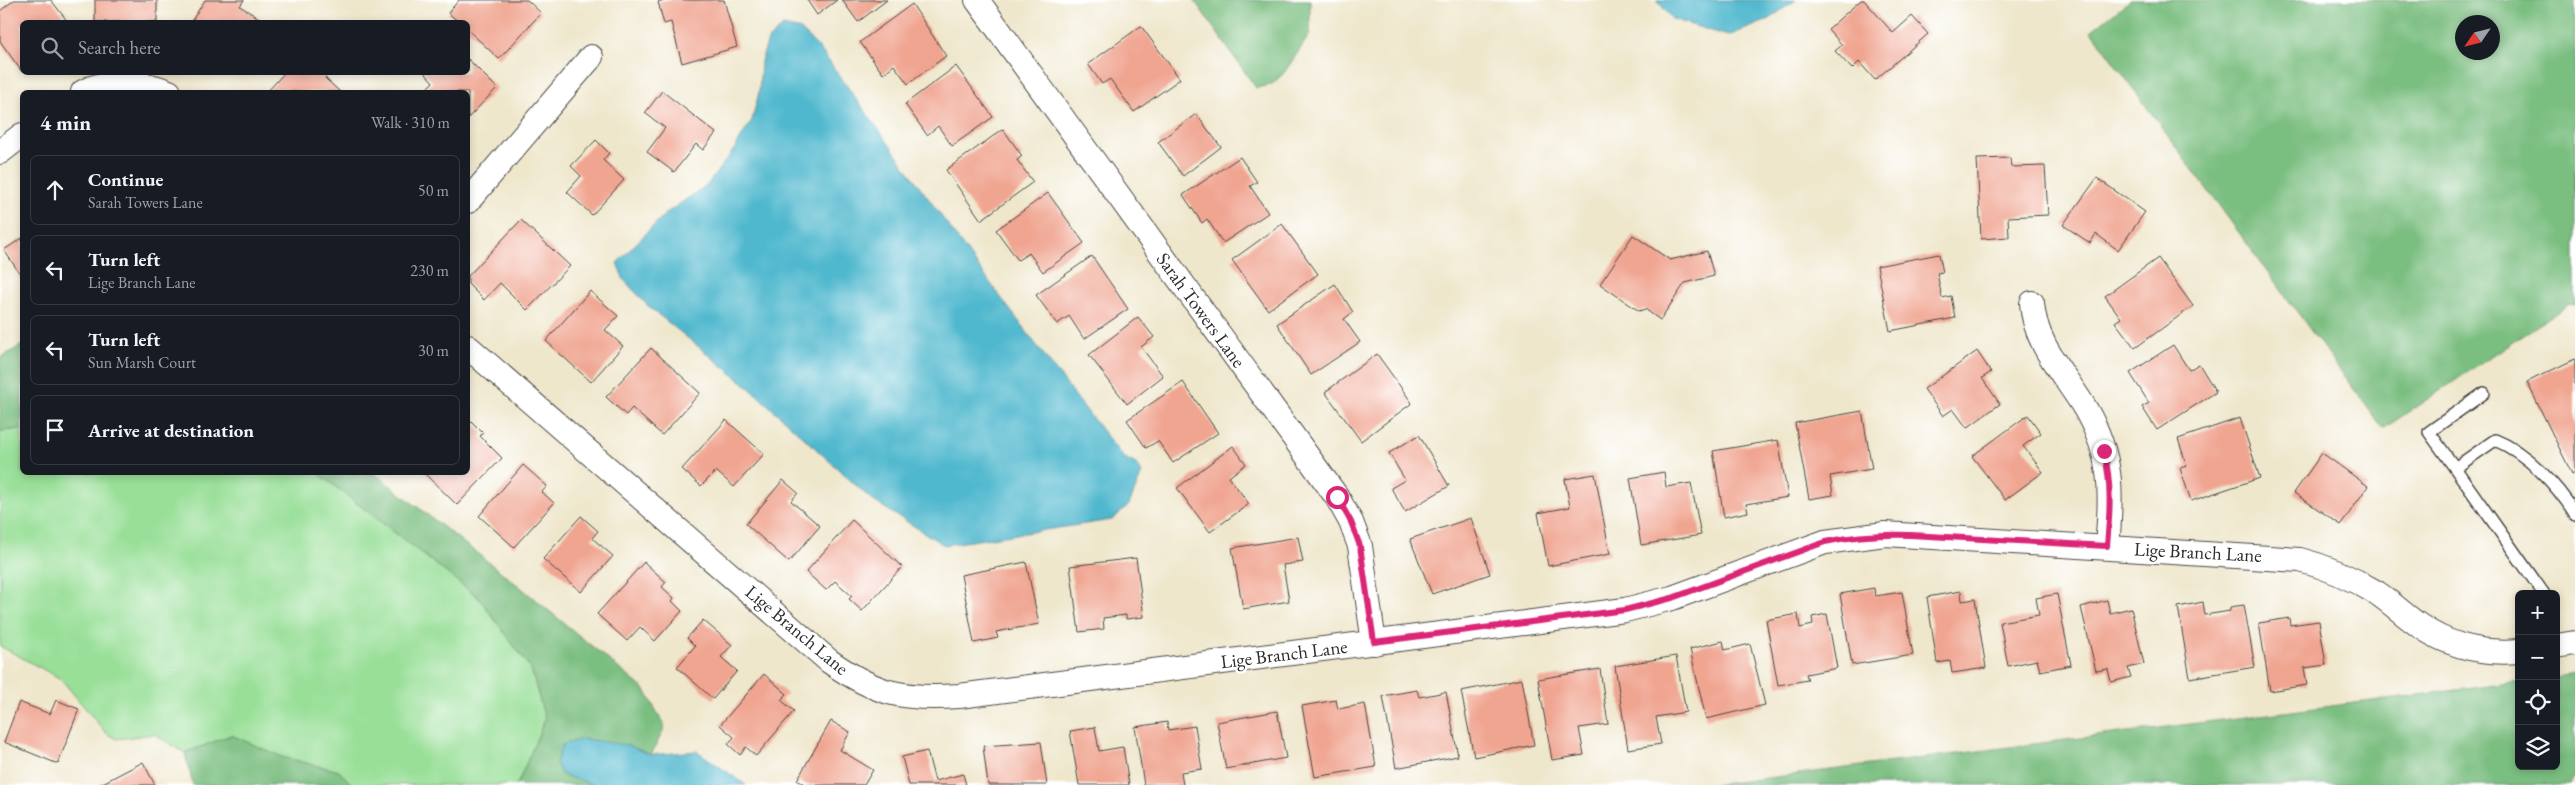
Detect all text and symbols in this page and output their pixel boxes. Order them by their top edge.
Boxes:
north arrow [2455,15,2500,60]
search box [20,20,470,75]
icon: search [38,34,66,62]
text: Search here [78,35,160,60]
text: 4 min [40,109,91,136]
text: Walk · 310 m [371,112,450,133]
text: Continue [88,167,163,192]
icon: ahead [41,176,69,204]
text: 50 m [418,180,449,201]
text: Sarah Towers Lane [88,192,203,213]
text: Turn left [88,247,160,272]
street label: Sarah Towers Lane [1151,248,1251,372]
icon: left [41,256,69,284]
text: 230 m [410,260,449,281]
text: Lige Branch Lane [88,272,196,293]
text: Turn left [88,327,160,352]
icon: left [41,336,69,364]
text: 30 m [418,340,449,361]
text: Sun Marsh Court [88,352,196,373]
icon: arrive [41,416,69,444]
text: Arrive at destination [88,418,254,443]
route end [2093,440,2116,463]
route start [1326,486,1349,509]
street label: Lige Branch Lane [2134,536,2262,568]
street label: Lige Branch Lane [740,579,854,681]
map controls [2515,590,2560,770]
button: + [2515,590,2560,635]
street label: Lige Branch Lane [1219,634,1349,674]
button: − [2515,635,2560,680]
button: locate [2515,680,2560,725]
button: layers [2515,725,2560,770]

